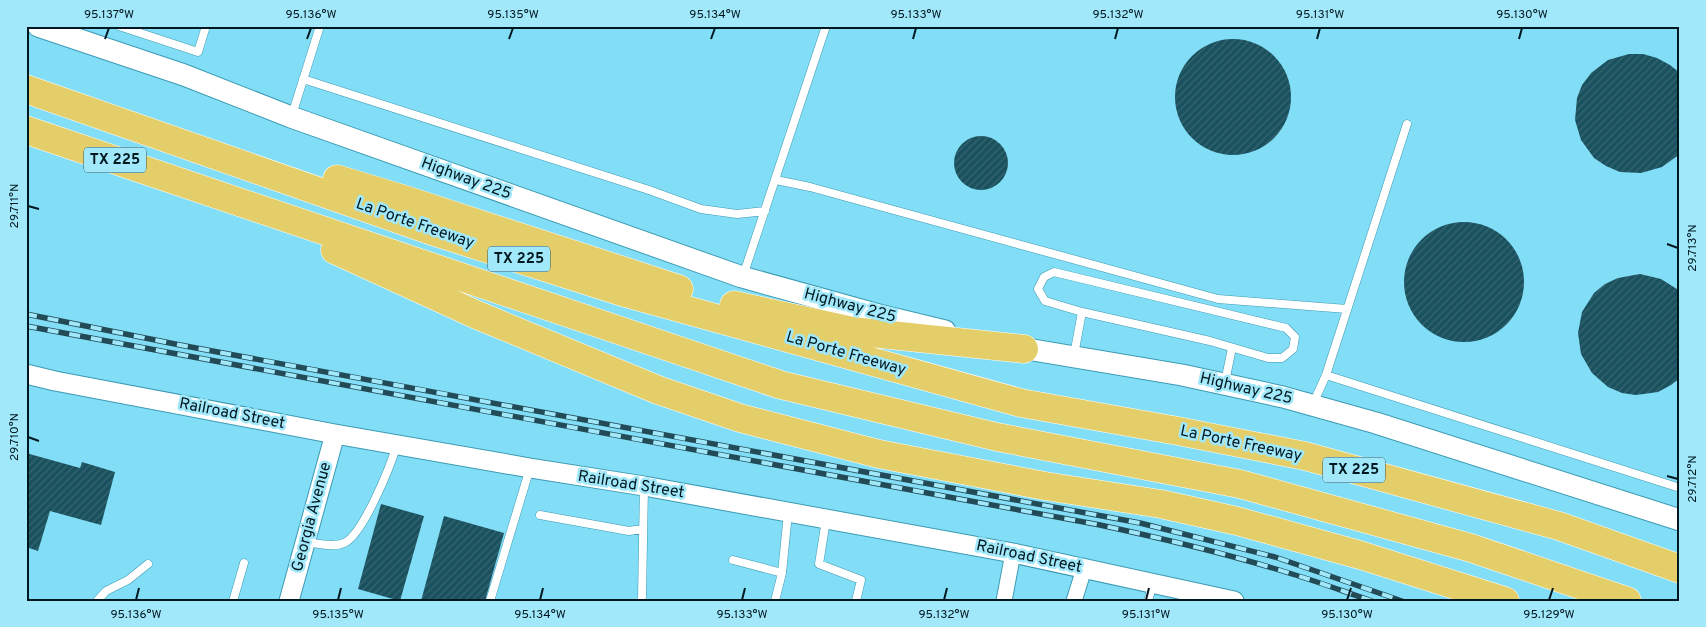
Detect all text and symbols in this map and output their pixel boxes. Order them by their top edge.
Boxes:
text: 95.137°W [84,7,134,23]
text: 95.136°W [285,7,337,23]
text: 95.135°W [487,7,539,23]
text: 95.134°W [689,7,741,23]
text: 95.133°W [890,7,942,23]
text: 95.132°W [1092,7,1144,23]
text: 95.131°W [1296,7,1344,23]
text: 95.130°W [1496,7,1548,23]
road number: TX 225 [84,148,146,172]
street label: Highway 225 [418,153,514,205]
text: 29.711°N [7,184,23,228]
street label: La Porte Freeway [353,194,477,254]
text: 29.713°N [1685,224,1701,272]
road number: TX 225 [488,246,550,272]
street label: Highway 225 [802,284,898,328]
street label: La Porte Freeway [784,327,908,381]
street label: Highway 225 [1198,369,1294,409]
street label: Railroad Street [177,394,287,434]
text: 29.710°N [7,413,23,461]
street label: La Porte Freeway [1178,421,1304,467]
text: 29.712°N [1685,455,1701,503]
road number: TX 225 [1323,458,1385,482]
street label: Georgia Avenue [288,460,336,574]
street label: Railroad Street [576,467,686,503]
street label: Railroad Street [974,536,1084,578]
text: 95.136°W [110,607,162,623]
text: 95.135°W [312,607,364,623]
text: 95.134°W [514,607,566,623]
text: 95.133°W [716,607,768,623]
text: 95.132°W [918,607,970,623]
text: 95.131°W [1122,607,1170,623]
text: 95.130°W [1321,607,1373,623]
text: 95.129°W [1523,607,1575,623]

